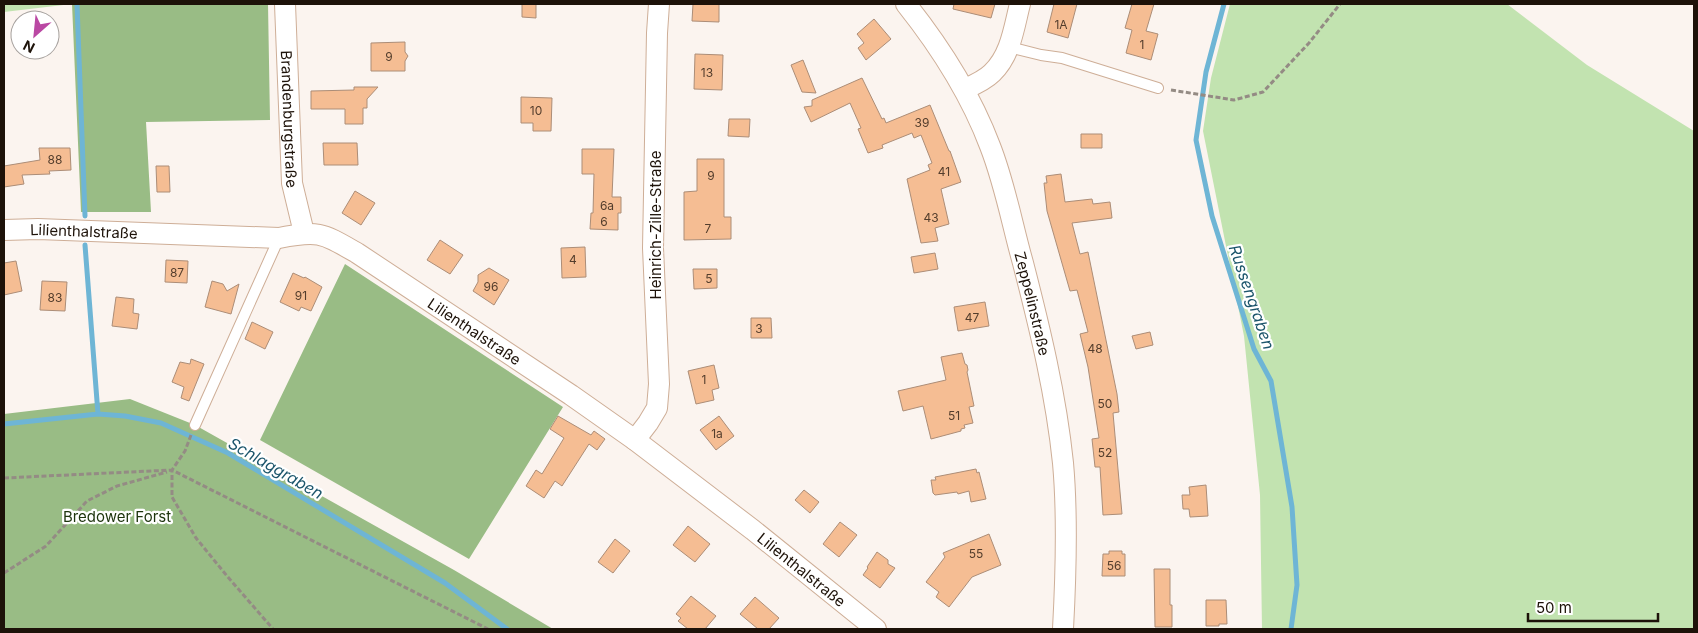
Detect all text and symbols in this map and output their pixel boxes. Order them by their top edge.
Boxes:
north arrow [10,10,60,60]
house number: 1A [1054,17,1068,32]
text: N [20,37,37,57]
house number: 1 [1140,37,1144,52]
house number: 9 [385,49,393,64]
street label: Brandenburgstraße [277,50,302,190]
house number: 13 [701,65,713,80]
house number: 10 [530,103,542,118]
house number: 39 [915,115,929,130]
street label: Heinrich-Zille-Straße [646,151,665,299]
house number: 88 [48,152,62,167]
house number: 41 [938,164,950,179]
house number: 9 [707,168,715,183]
house number: 6a [600,198,614,213]
house number: 43 [923,210,939,225]
house number: 6 [600,214,608,229]
street label: Lilienthalstraße [30,219,138,242]
house number: 7 [705,221,712,236]
water label: Russengraben [1225,242,1279,352]
street label: Zeppelinstraße [1011,249,1055,357]
house number: 4 [569,252,577,267]
house number: 87 [170,265,184,280]
house number: 5 [705,271,713,286]
house number: 96 [484,279,498,294]
house number: 91 [295,288,307,303]
house number: 83 [48,290,62,305]
street label: Lilienthalstraße [424,293,525,369]
house number: 47 [965,310,979,325]
house number: 3 [755,321,763,336]
house number: 48 [1087,341,1103,356]
house number: 1 [702,372,706,387]
house number: 50 [1098,396,1112,411]
house number: 51 [948,408,960,423]
house number: 1a [711,426,723,441]
water label: Schlaggraben [225,433,327,503]
house number: 52 [1098,445,1112,460]
park label: Bredower Forst [63,507,171,526]
street label: Lilienthalstraße [754,528,850,611]
house number: 55 [969,546,983,561]
house number: 56 [1107,558,1121,573]
scale bar [1528,590,1658,622]
text: 50 m [1536,598,1572,617]

